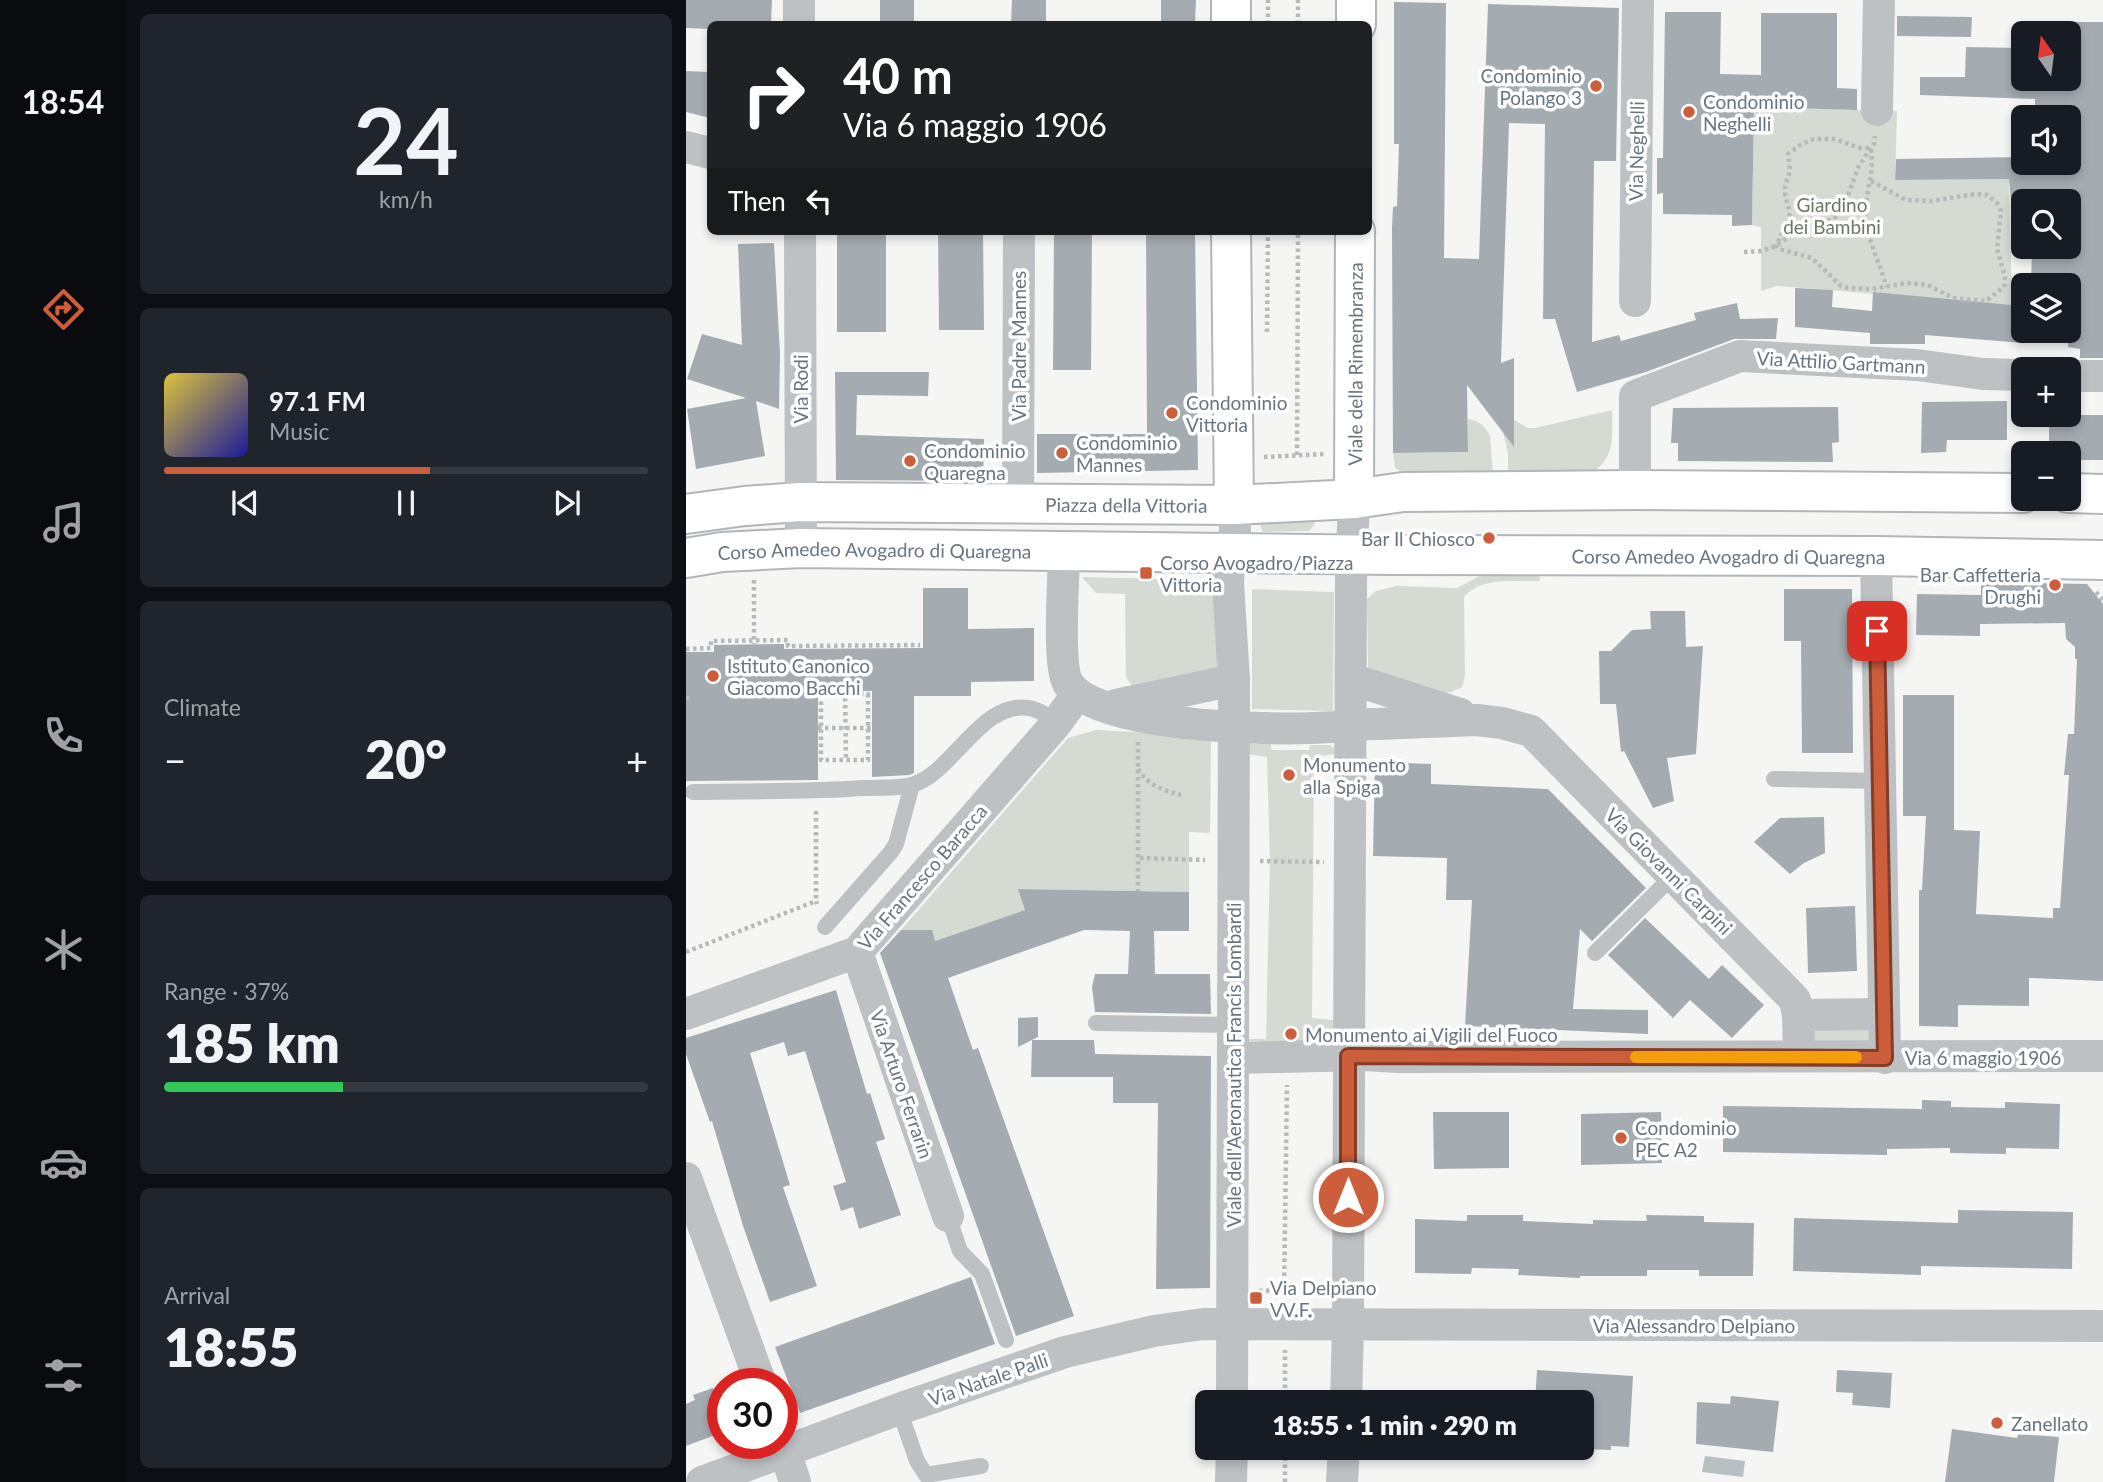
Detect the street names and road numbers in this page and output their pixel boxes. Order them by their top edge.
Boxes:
street label: Via Neghelli [1624,101,1648,201]
street label: Viale della Rimembranza [1343,262,1366,466]
street label: Via Padre Mannes [1007,271,1030,421]
street label: Via Attilio Gartmann [1756,346,1926,378]
street label: Via Rodi [789,355,812,424]
street label: Piazza della Vittoria [1045,492,1208,516]
street label: Corso Amedeo Avogadro di Quaregna [717,536,1031,564]
street label: Corso Amedeo Avogadro di Quaregna [1571,544,1886,568]
street label: Via Francesco Baracca [853,800,991,954]
street label: Via Giovanni Carpini [1601,803,1737,939]
street label: Viale dell'Aeronautica Francis Lombardi [1222,902,1245,1228]
street label: Via Arturo Ferrarin [866,1007,938,1161]
street label: Via 6 maggio 1906 [1905,1046,2061,1069]
street label: Via Alessandro Delpiano [1593,1314,1795,1337]
street label: Via Natale Palli [925,1348,1051,1410]

